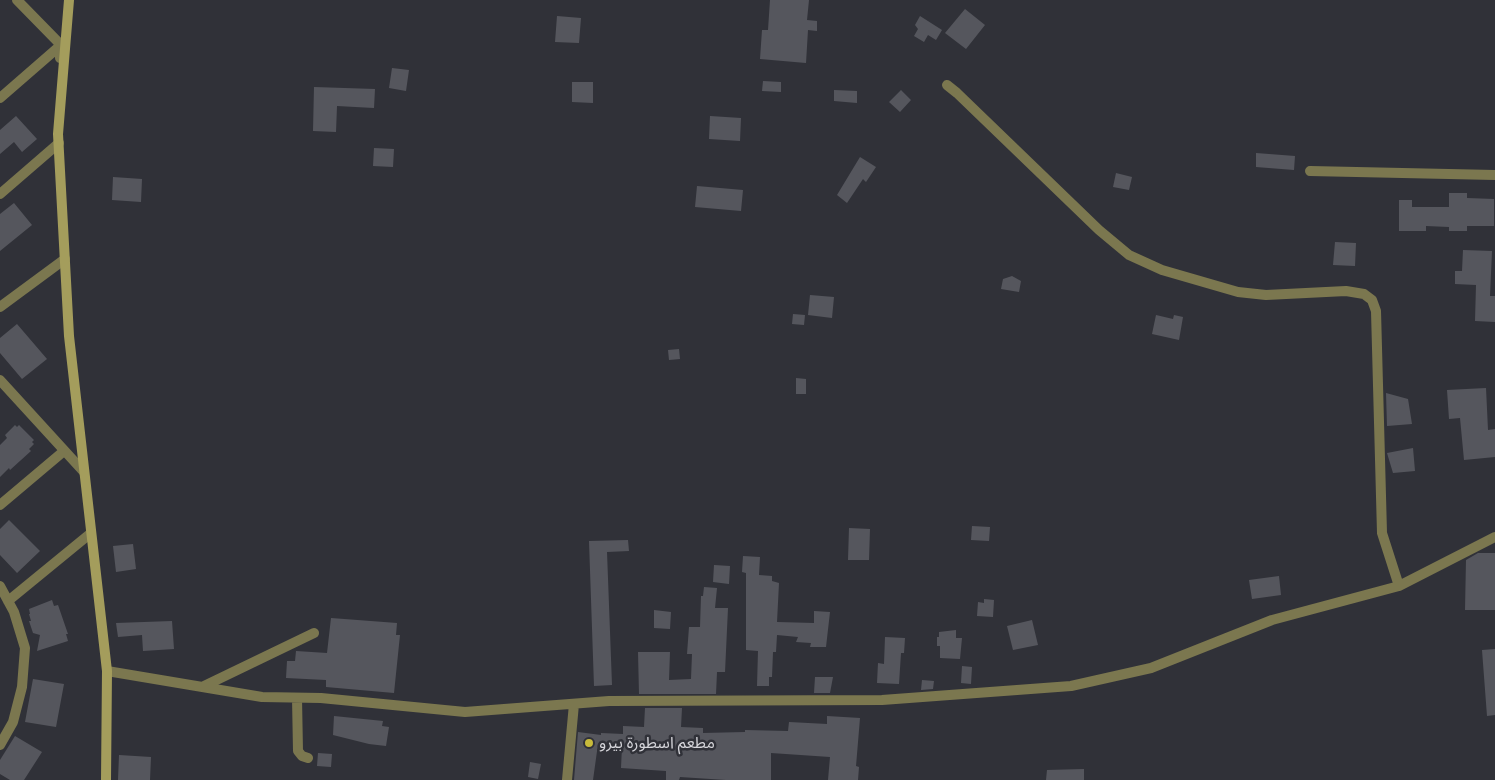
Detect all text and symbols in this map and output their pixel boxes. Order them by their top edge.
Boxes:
place label: مطعم اسطورة بيرو [599,733,715,753]
marker: مطعم اسطورة بيرو [583,737,595,749]

